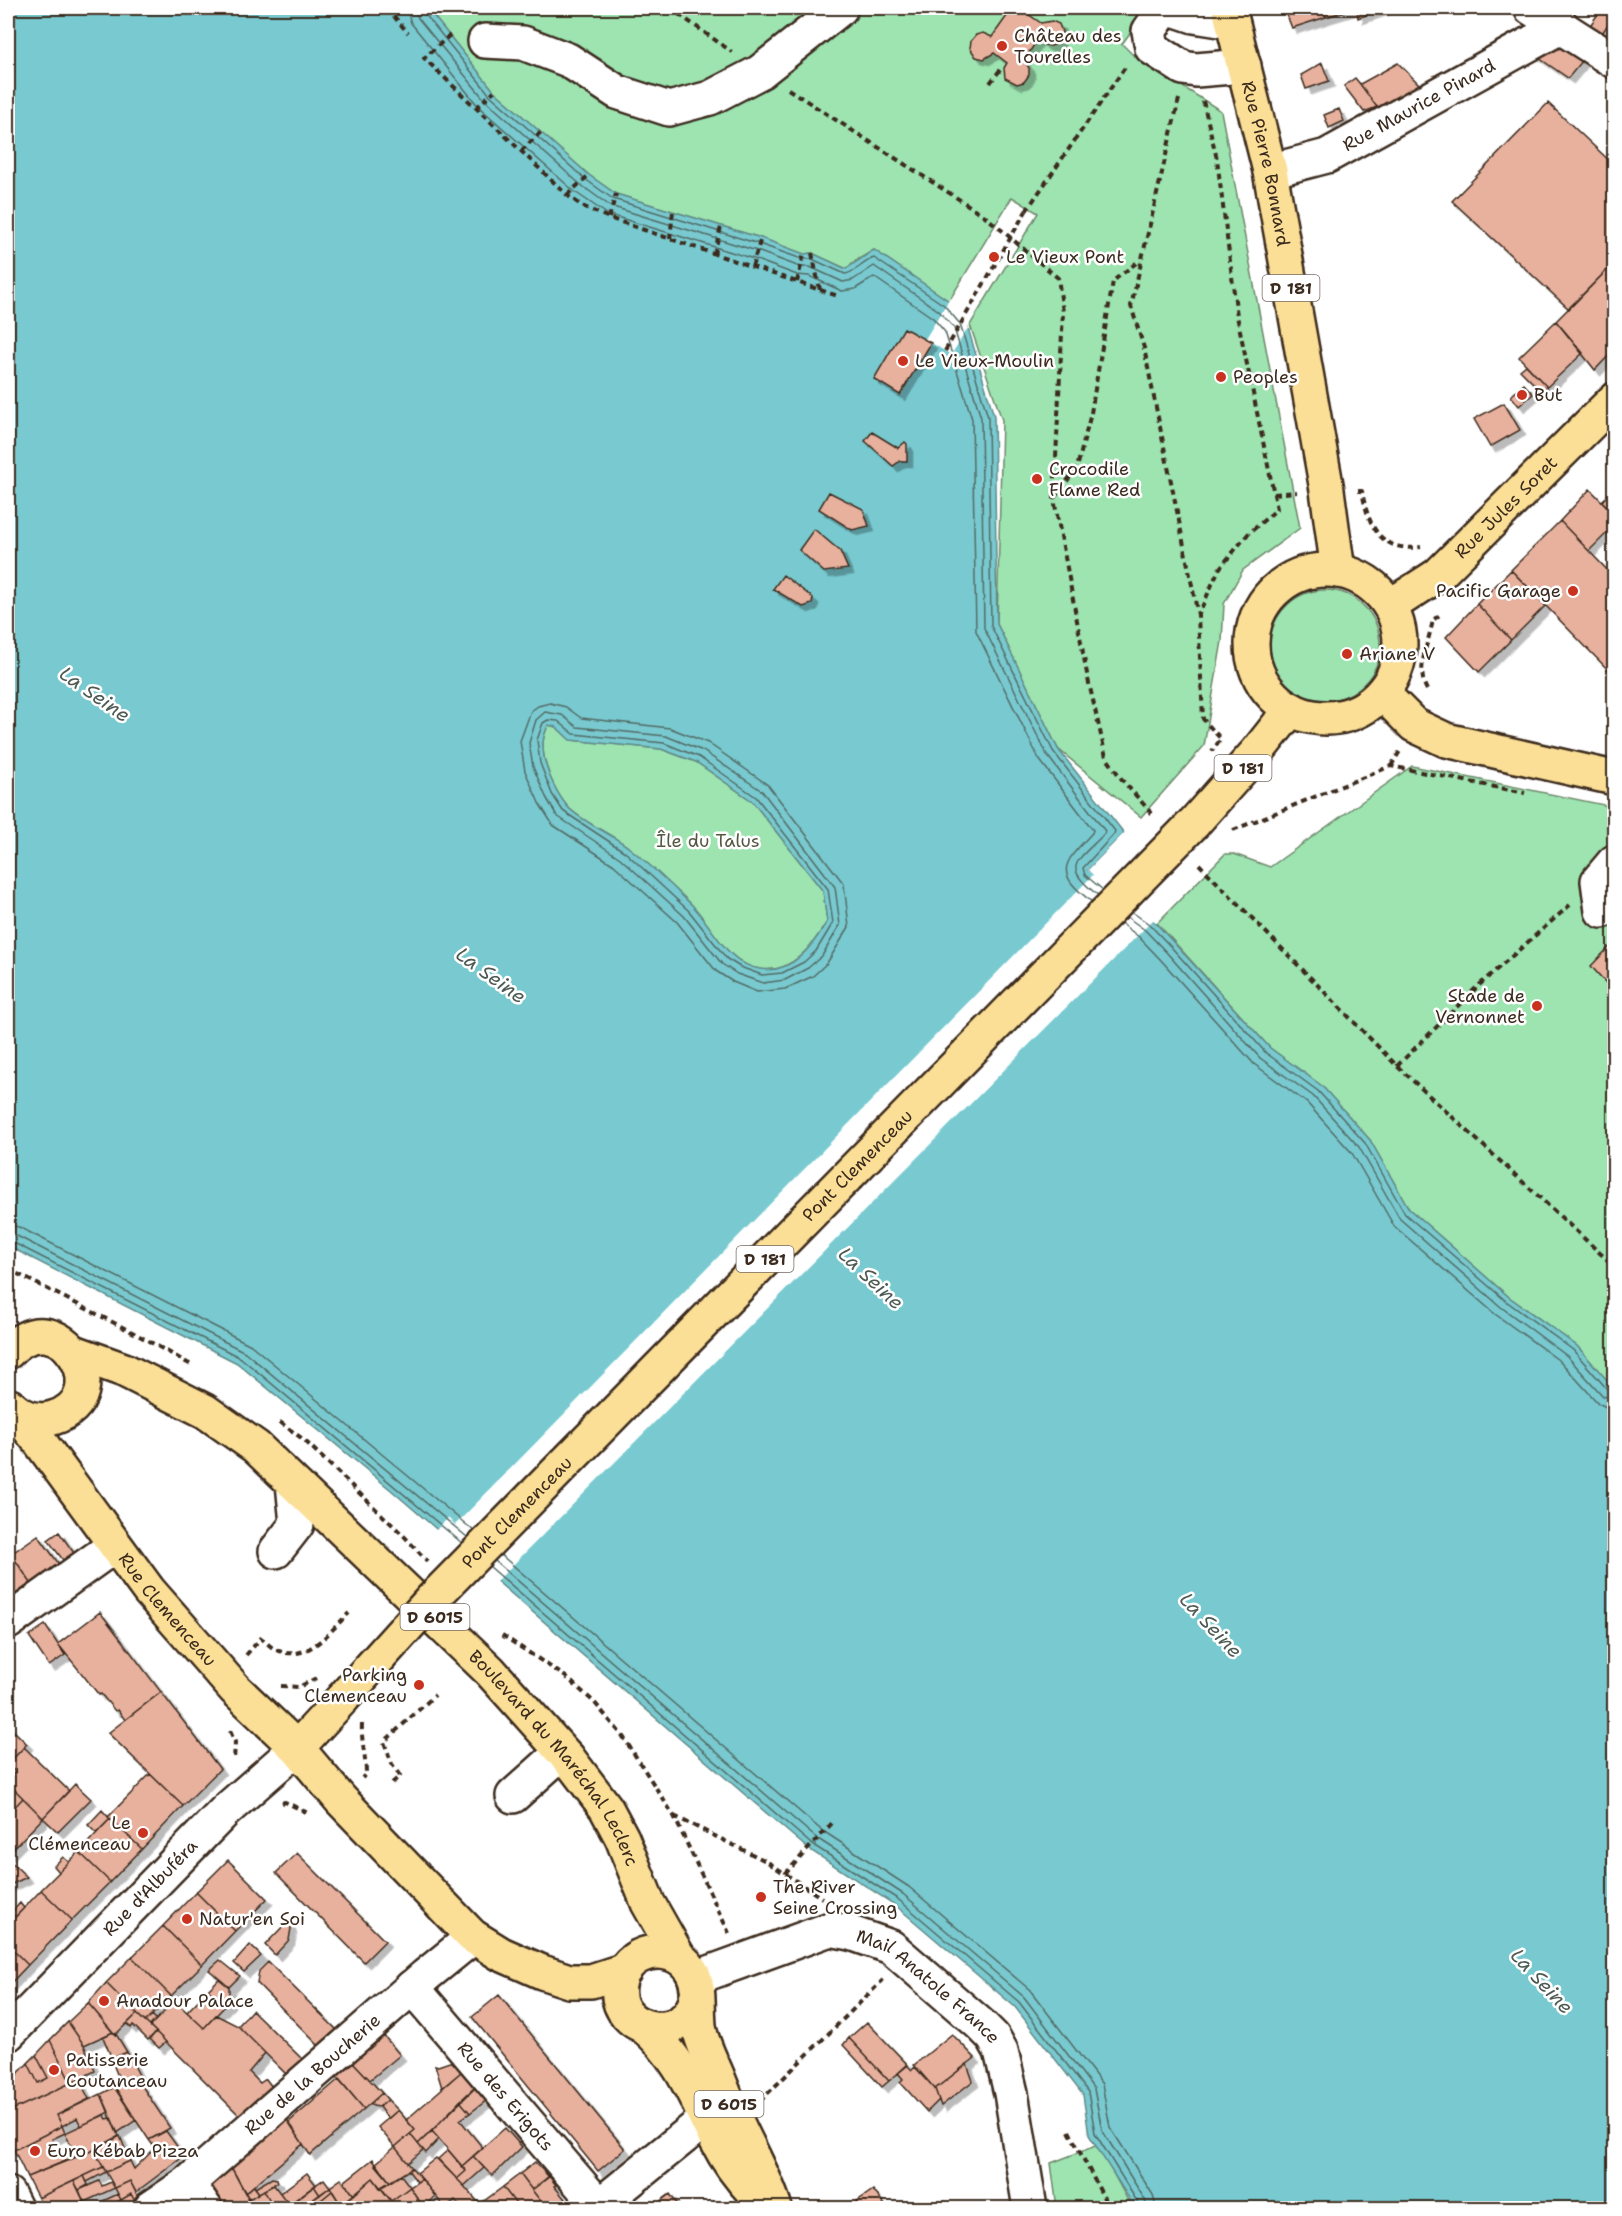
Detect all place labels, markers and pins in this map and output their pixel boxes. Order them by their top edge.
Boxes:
place label: Château des Tourelles [1014,24,1122,69]
marker: Château des Tourelles [995,39,1009,53]
place label: Le Vieux Pont [1006,245,1124,269]
marker: Le Vieux Pont [987,250,1001,264]
place label: Le Vieux-Moulin [915,349,1054,373]
marker: Le Vieux-Moulin [896,354,910,368]
place label: Peoples [1233,365,1298,389]
marker: Peoples [1214,370,1228,384]
place label: But [1534,383,1563,407]
marker: But [1515,388,1529,402]
place label: Crocodile Flame Red [1049,457,1140,502]
marker: Crocodile Flame Red [1030,472,1044,486]
place label: Pacific Garage [1436,579,1561,603]
marker: Pacific Garage [1566,584,1580,598]
place label: Ariane V [1359,642,1435,666]
marker: Ariane V [1340,647,1354,661]
place label: Stade de Vernonnet [1435,984,1525,1029]
marker: Stade de Vernonnet [1530,999,1544,1013]
place label: Parking Clemenceau [304,1663,407,1708]
marker: Parking Clemenceau [412,1678,426,1692]
place label: Le Clémenceau [28,1811,131,1856]
marker: Le Clémenceau [136,1826,150,1840]
place label: The River Seine Crossing [773,1875,897,1920]
marker: The River Seine Crossing [754,1890,768,1904]
place label: Natur'en Soi [199,1907,305,1931]
marker: Natur'en Soi [180,1912,194,1926]
place label: Anadour Palace [116,1989,254,2013]
marker: Anadour Palace [97,1994,111,2008]
place label: Patisserie Coutanceau [66,2048,167,2093]
marker: Patisserie Coutanceau [47,2063,61,2077]
place label: Euro Kébab Pizza [47,2139,199,2163]
marker: Euro Kébab Pizza [28,2144,42,2158]

